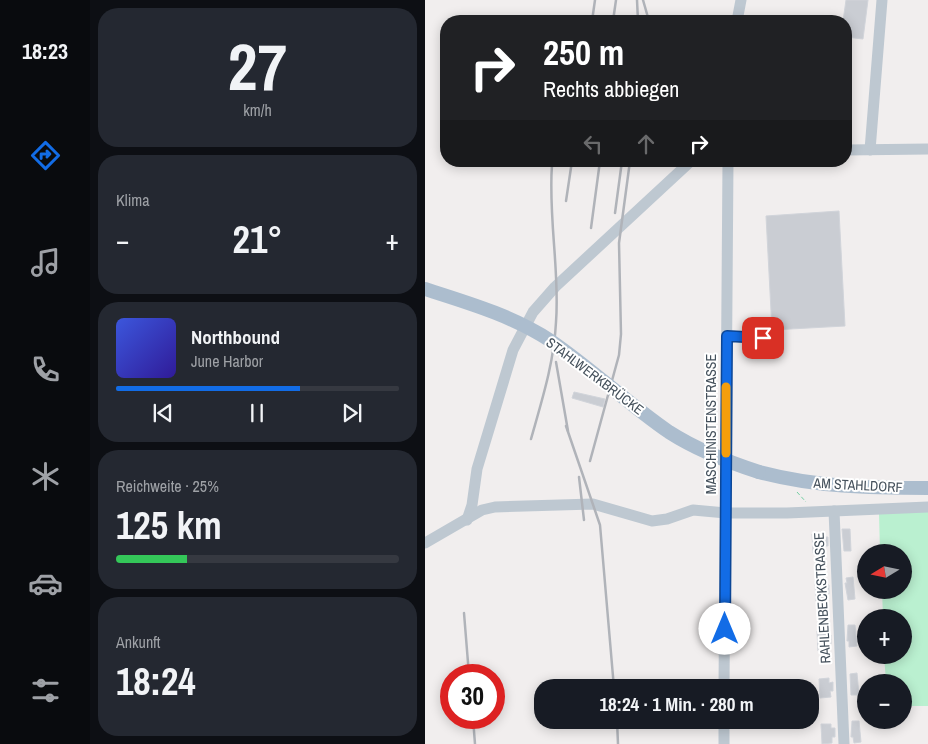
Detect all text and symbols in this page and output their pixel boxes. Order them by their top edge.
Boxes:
text: 27 [228,23,287,110]
text: 250 m [543,29,624,76]
icon: right [460,35,525,100]
text: 18:23 [22,36,68,66]
text: Rechts abbiegen [543,74,679,104]
text: km/h [243,99,272,121]
icon: left [579,130,607,158]
icon: ahead [632,130,660,158]
icon: right [685,130,713,158]
icon: directions [28,138,63,173]
text: Klima [116,189,150,211]
text: 21° [233,214,282,265]
text: − [116,221,129,259]
text: + [386,221,399,259]
icon: music [28,245,63,280]
pin [742,317,784,359]
text: Northbound [191,324,280,350]
icon: arrive [749,324,777,352]
street label: STAHLWERKBRÜCKE [543,333,647,419]
text: June Harbor [191,350,263,372]
icon: phone [28,352,63,387]
street label: MASCHINISTENSTRASSE [702,354,720,494]
icon: previous [149,399,177,427]
icon: pause [243,399,271,427]
icon: next [338,399,366,427]
icon: climate [28,459,63,494]
street label: AM STAHLDORF [812,474,903,496]
text: Reichweite · 25% [116,475,219,497]
text: 125 km [116,500,222,551]
street label: RAHLENBECKSTRASSE [810,532,834,664]
north arrow [857,544,913,599]
map controls [857,544,912,729]
icon: car [28,566,63,601]
position arrow [698,602,750,654]
button: + [857,609,912,664]
text: Ankunft [116,631,161,653]
text: 18:24 [116,656,196,707]
speed limit sign: 30 [440,664,505,729]
icon: filters [28,673,63,708]
button: − [857,674,912,729]
text: 18:24 · 1 Min. · 280 m [599,691,754,717]

